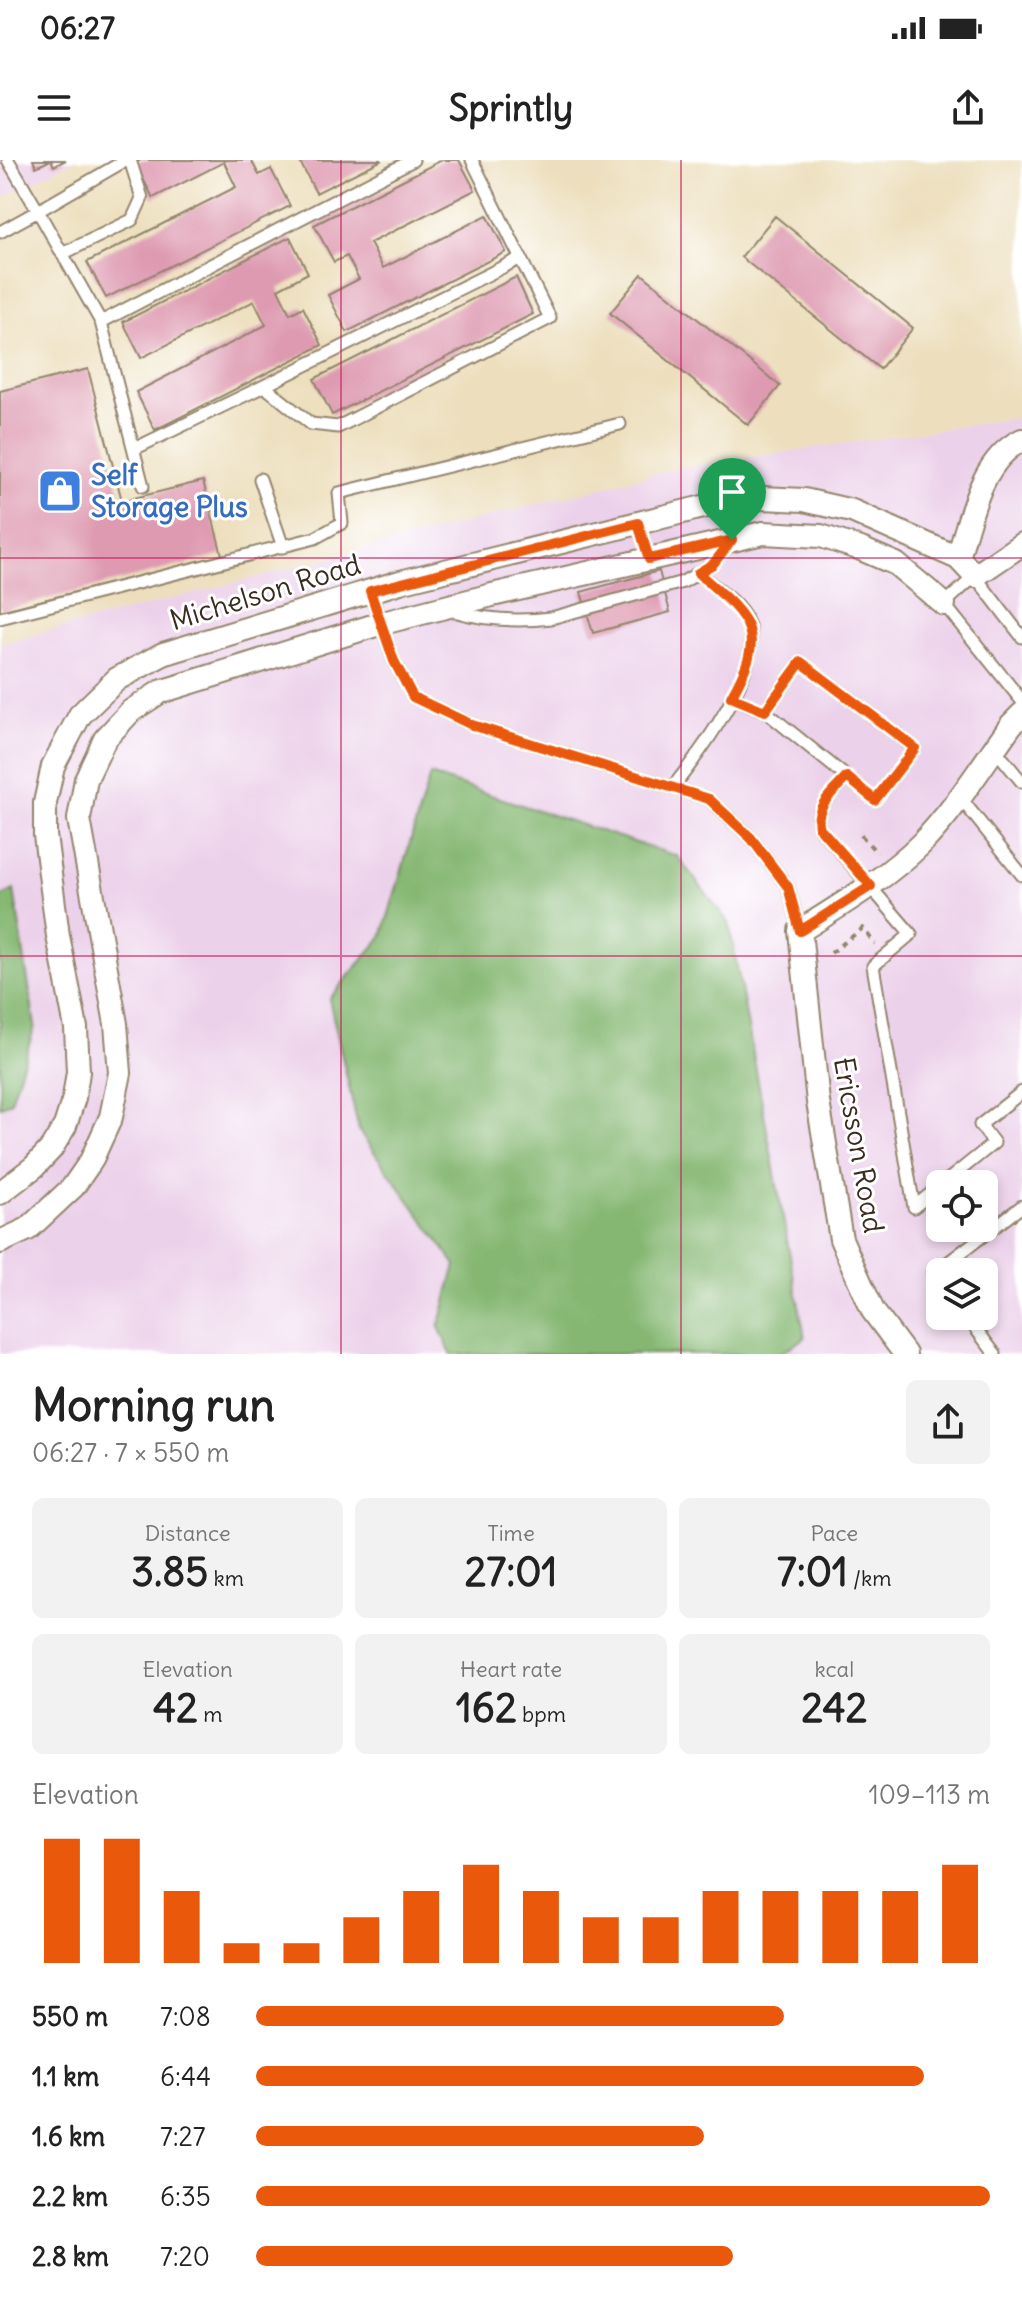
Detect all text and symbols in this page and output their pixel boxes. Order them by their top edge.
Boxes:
text: 06:27 [40,9,115,47]
icon: menu [32,86,76,130]
text: Sprintly [449,86,573,131]
icon: share [946,86,990,130]
place label: Self Storage Plus [91,457,248,525]
pin [698,458,766,540]
shop icon: Self Storage Plus [36,467,84,515]
icon: arrive [710,470,754,514]
street label: Michelson Road [165,546,365,638]
street label: Ericsson Road [826,1054,892,1236]
map controls [926,1170,998,1330]
button: locate [926,1170,998,1242]
button: layers [926,1258,998,1330]
text: Morning run [32,1378,275,1433]
button: share [906,1380,990,1464]
text: 06:27 · 7 × 550 m [32,1436,229,1469]
text: Distance [145,1519,231,1547]
text: Time [487,1519,535,1547]
text: Pace [810,1519,858,1547]
text: 3.85 [131,1547,208,1597]
text: 27:01 [465,1547,557,1597]
text: 7:01 [777,1547,848,1597]
text: km [208,1564,244,1592]
text: /km [848,1564,892,1592]
text: Elevation [143,1655,233,1683]
text: Heart rate [460,1655,562,1683]
text: kcal [815,1655,854,1683]
text: 42 [153,1683,198,1733]
text: 162 [456,1683,517,1733]
text: 242 [801,1683,867,1733]
text: m [198,1700,222,1728]
text: bpm [517,1700,566,1728]
text: Elevation [32,1778,139,1811]
text: 109–113 m [868,1778,990,1811]
text: 550 m [32,2000,108,2033]
text: 7:08 [160,2000,211,2033]
text: 1.1 km [32,2060,99,2093]
text: 6:44 [160,2060,211,2093]
text: 1.6 km [32,2120,105,2153]
text: 7:27 [160,2120,206,2153]
text: 2.2 km [32,2180,108,2213]
text: 6:35 [160,2180,211,2213]
text: 2.8 km [32,2240,109,2273]
text: 7:20 [160,2240,210,2273]

